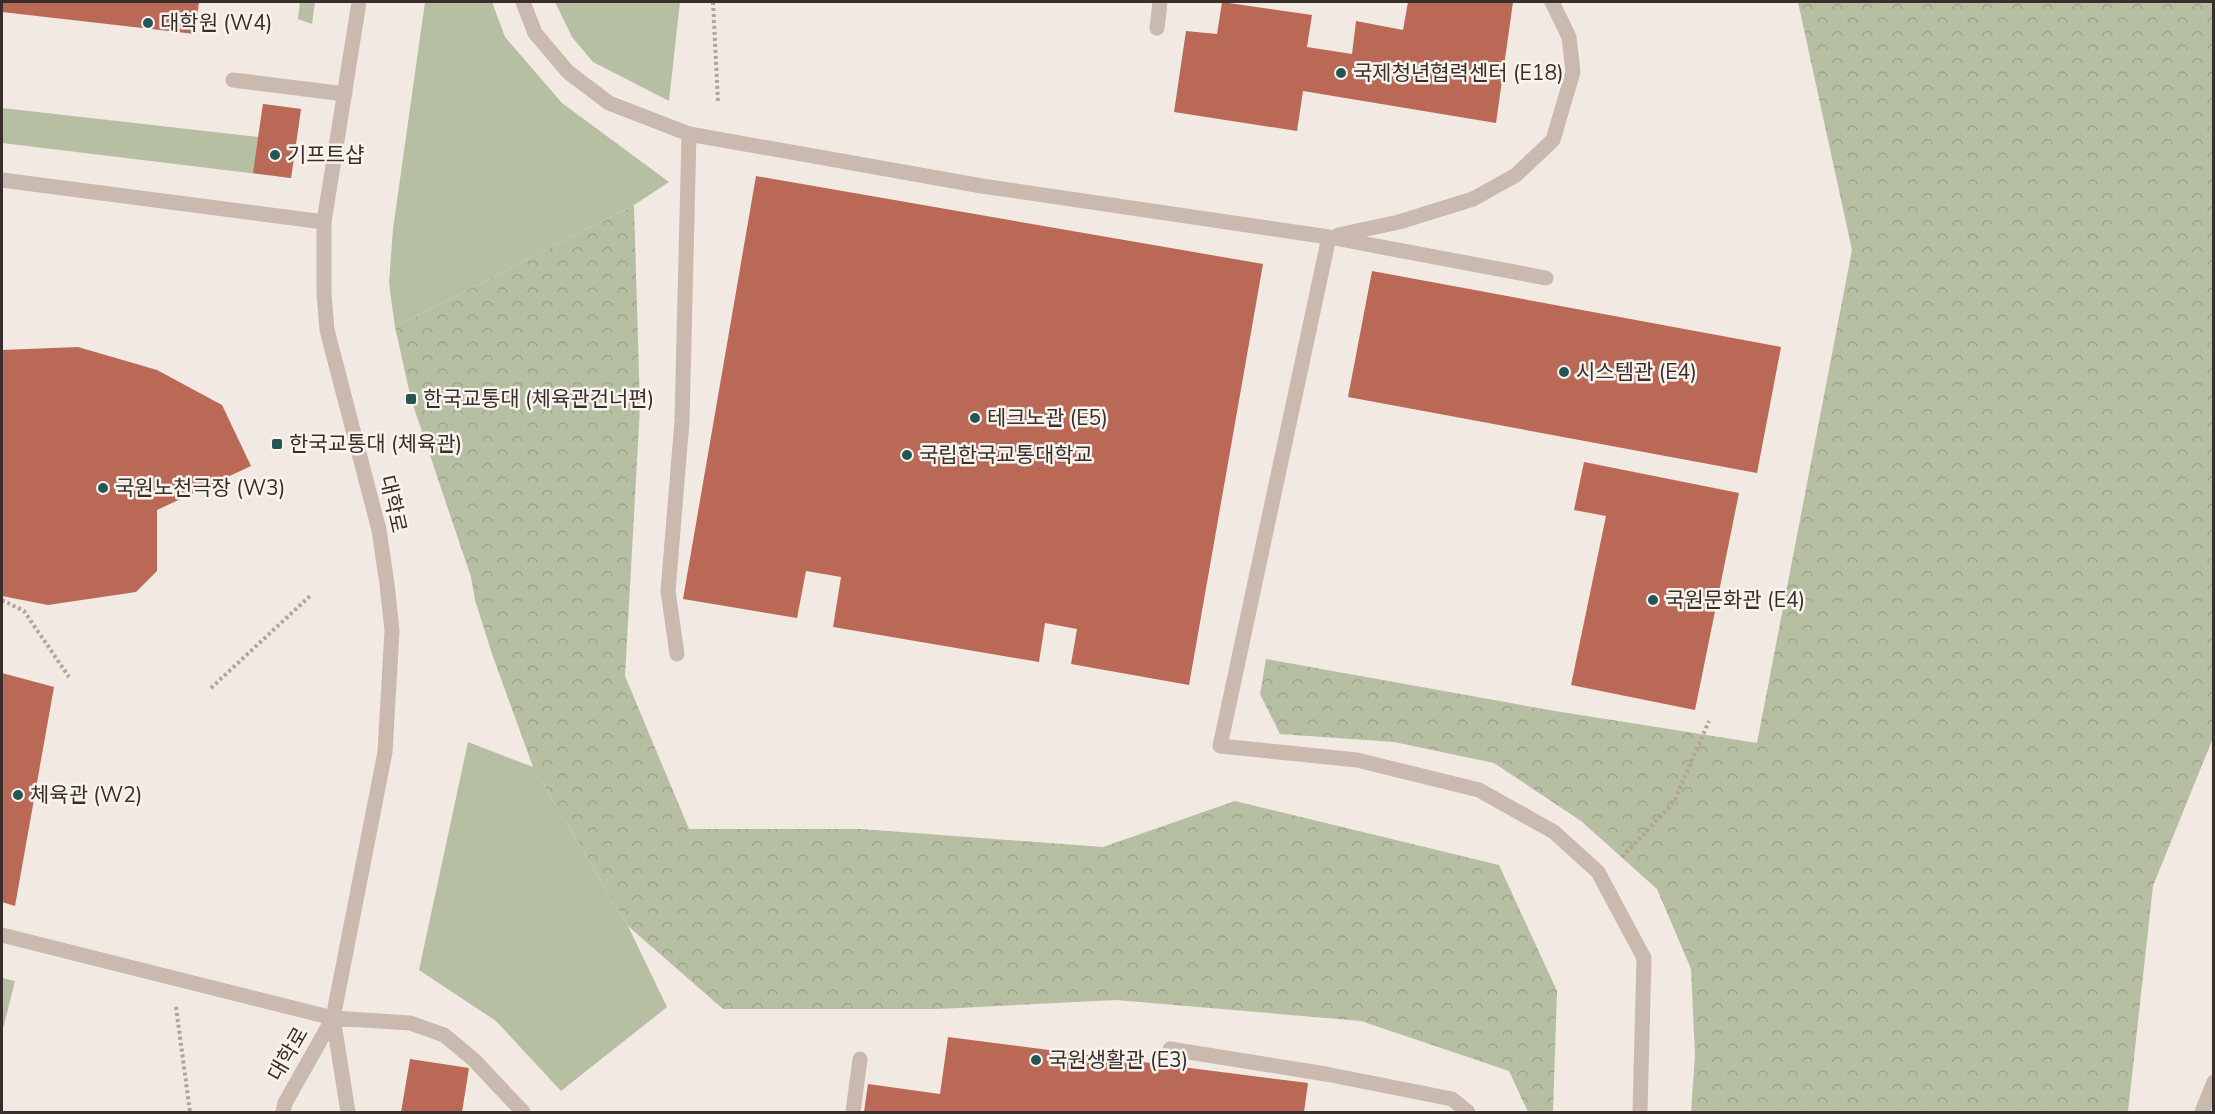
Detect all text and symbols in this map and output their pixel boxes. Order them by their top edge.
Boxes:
place label: 대학원 (W4) [160,9,272,37]
marker: 대학원 (W4) [141,16,155,30]
place label: 국제청년협력센터 (E18) [1353,59,1564,87]
marker: 국제청년협력센터 (E18) [1334,66,1348,80]
place label: 기프트샵 [287,141,364,169]
marker: 기프트샵 [268,148,282,162]
place label: 시스템관 (E4) [1576,358,1697,386]
marker: 시스템관 (E4) [1557,365,1571,379]
place label: 한국교통대 (체육관건너편) [423,385,654,413]
marker: 한국교통대 (체육관건너편) [404,392,418,406]
place label: 테크노관 (E5) [987,404,1108,432]
marker: 테크노관 (E5) [968,411,982,425]
place label: 한국교통대 (체육관) [289,430,462,458]
marker: 한국교통대 (체육관) [270,437,284,451]
place label: 국립한국교통대학교 [919,441,1093,469]
marker: 국립한국교통대학교 [900,448,914,462]
street label: 대학로 [373,473,413,535]
place label: 국원노천극장 (W3) [115,474,285,502]
marker: 국원노천극장 (W3) [96,481,110,495]
place label: 국원문화관 (E4) [1665,586,1805,614]
marker: 국원문화관 (E4) [1646,593,1660,607]
place label: 체육관 (W2) [30,781,142,809]
marker: 체육관 (W2) [11,788,25,802]
street label: 대학로 [261,1022,315,1086]
place label: 국원생활관 (E3) [1048,1046,1188,1074]
marker: 국원생활관 (E3) [1029,1053,1043,1067]

